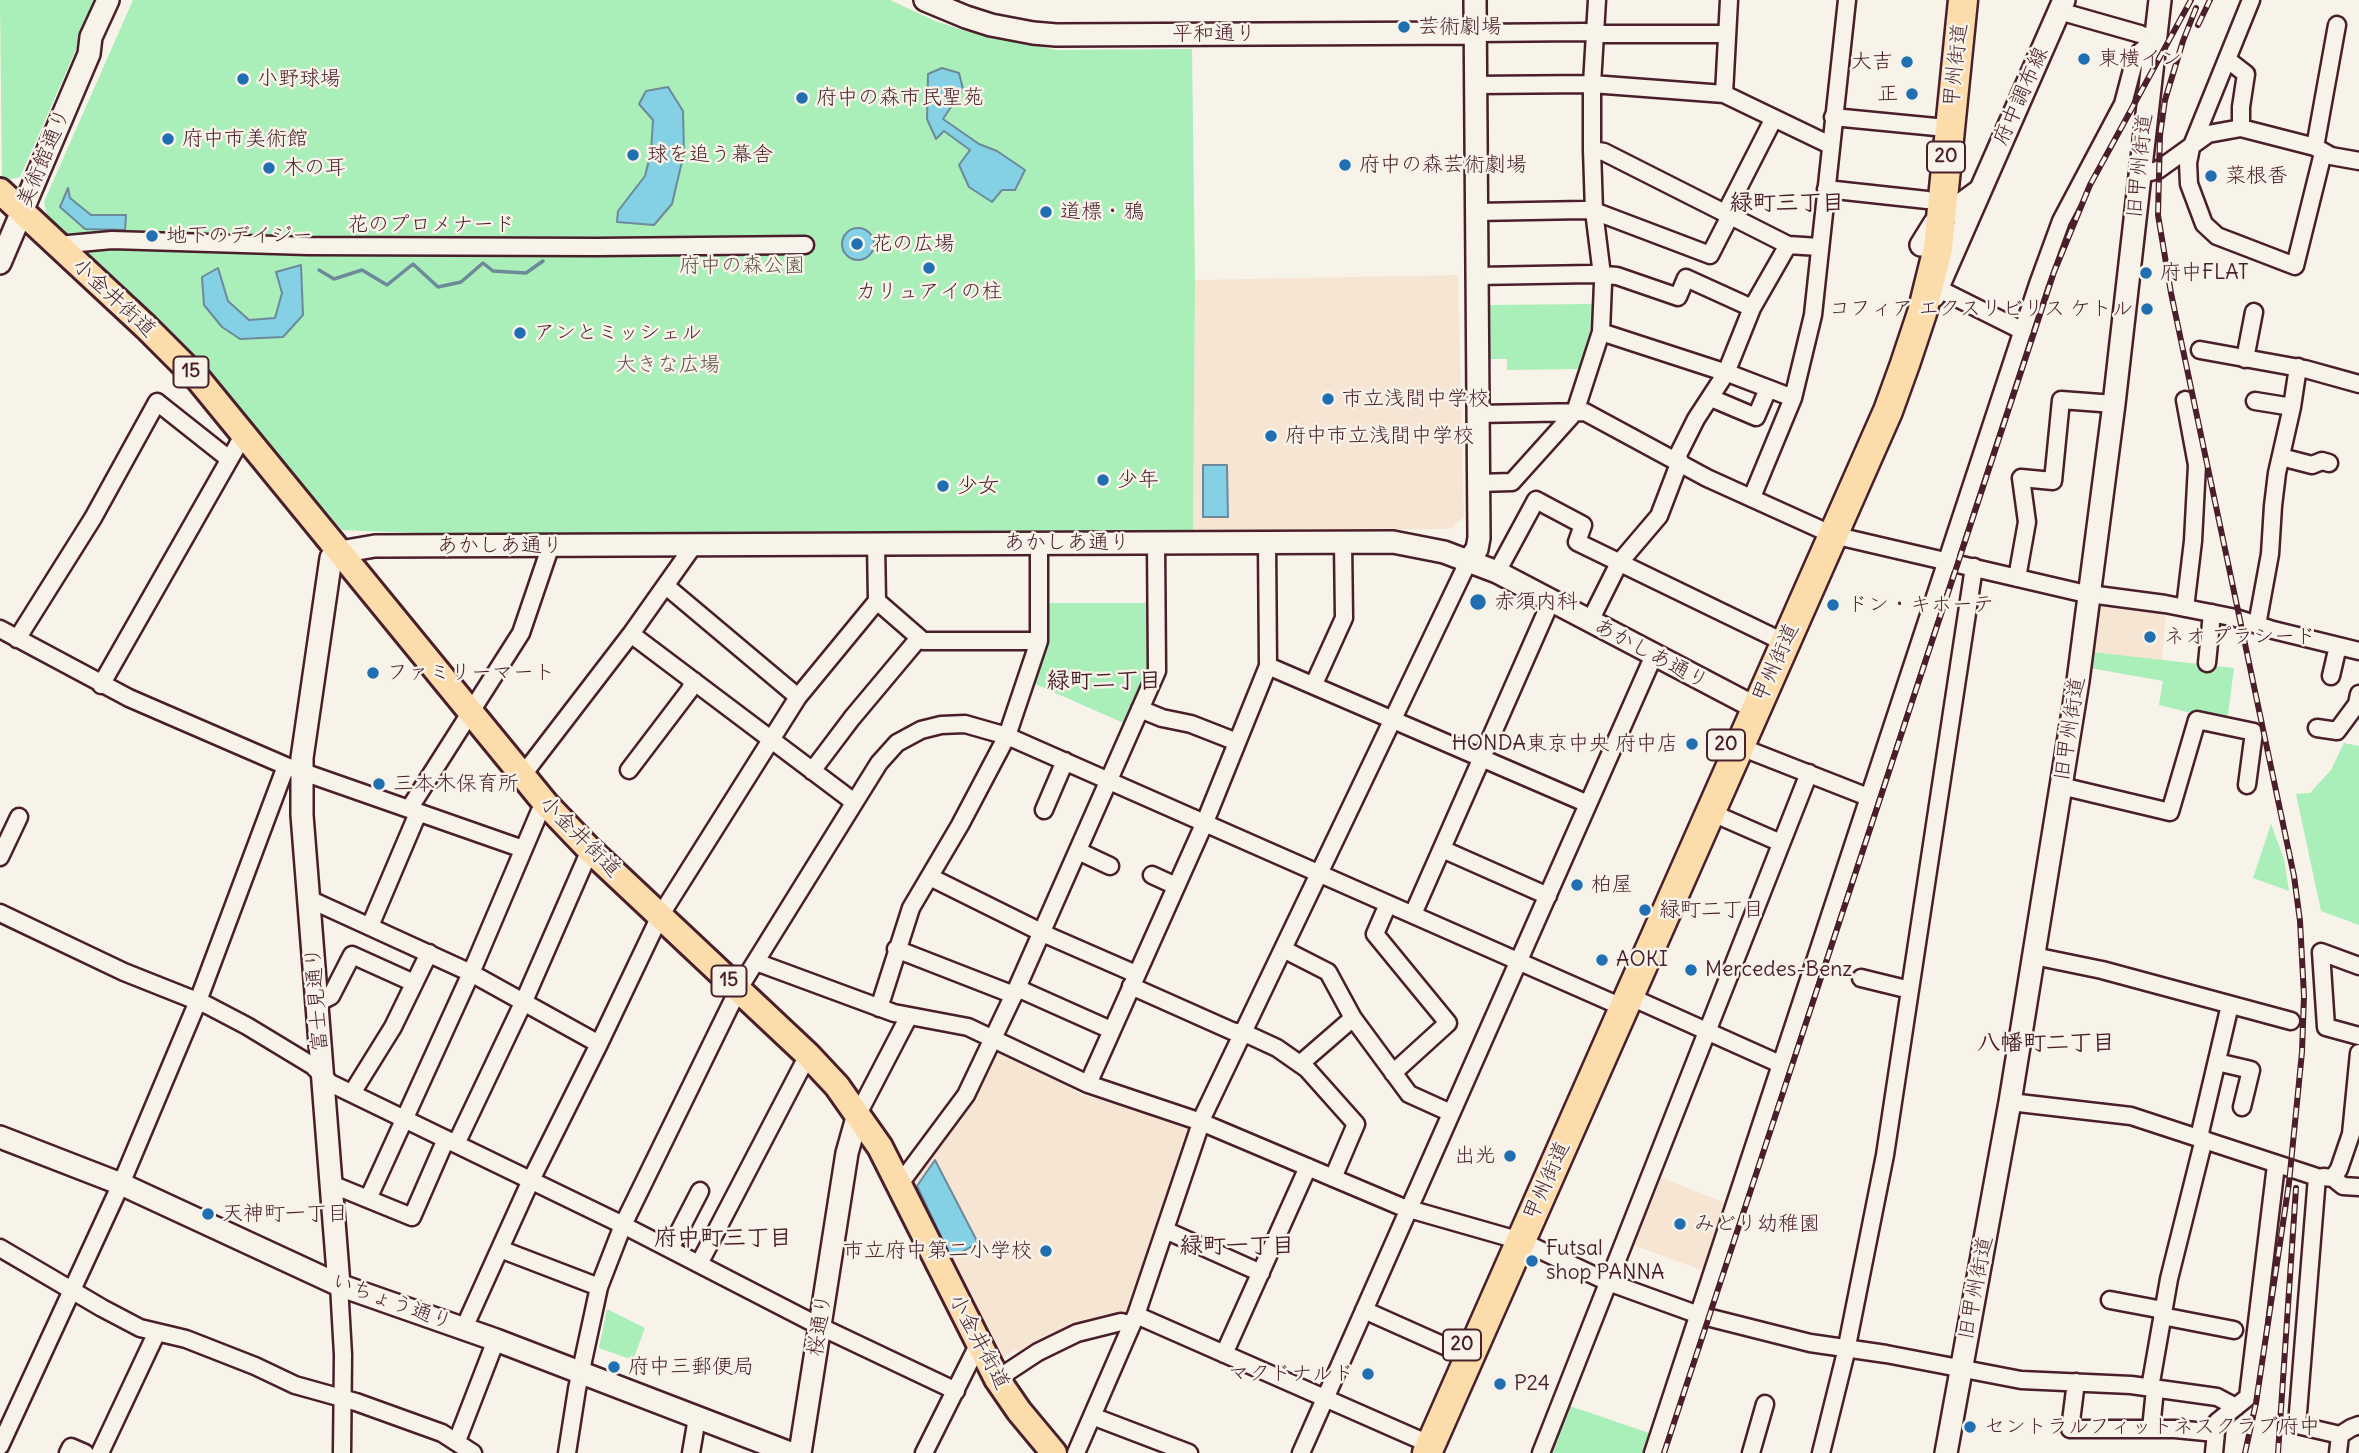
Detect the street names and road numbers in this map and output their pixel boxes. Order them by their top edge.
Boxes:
street label: 平和通り [1172,21,1256,47]
street label: 甲州街道 [1939,22,1973,108]
street label: 府中調布線 [1988,43,2054,149]
street label: 美術館通り [12,105,76,211]
street label: 旧甲州街道 [2122,112,2158,220]
road number: 20 [1927,141,1965,172]
street label: 花のプロメナード [347,212,515,238]
street label: 小金井街道 [67,253,161,343]
road number: 15 [174,356,208,388]
street label: あかしあ通り [1004,530,1130,556]
street label: あかしあ通り [437,533,563,559]
street label: あかしあ通り [1589,613,1713,695]
street label: 甲州街道 [1747,620,1805,706]
street label: 旧甲州街道 [2049,675,2091,783]
road number: 20 [1707,730,1745,760]
street label: 小金井街道 [534,791,626,883]
street label: 富士見通り [301,946,333,1052]
road number: 15 [712,965,746,996]
street label: 甲州街道 [1518,1138,1576,1224]
street label: 旧甲州街道 [1954,1234,1998,1342]
street label: いちょう通り [328,1269,456,1335]
street label: 小金井街道 [943,1290,1015,1394]
street label: 桜通り [803,1292,837,1358]
road number: 20 [1443,1330,1481,1360]

